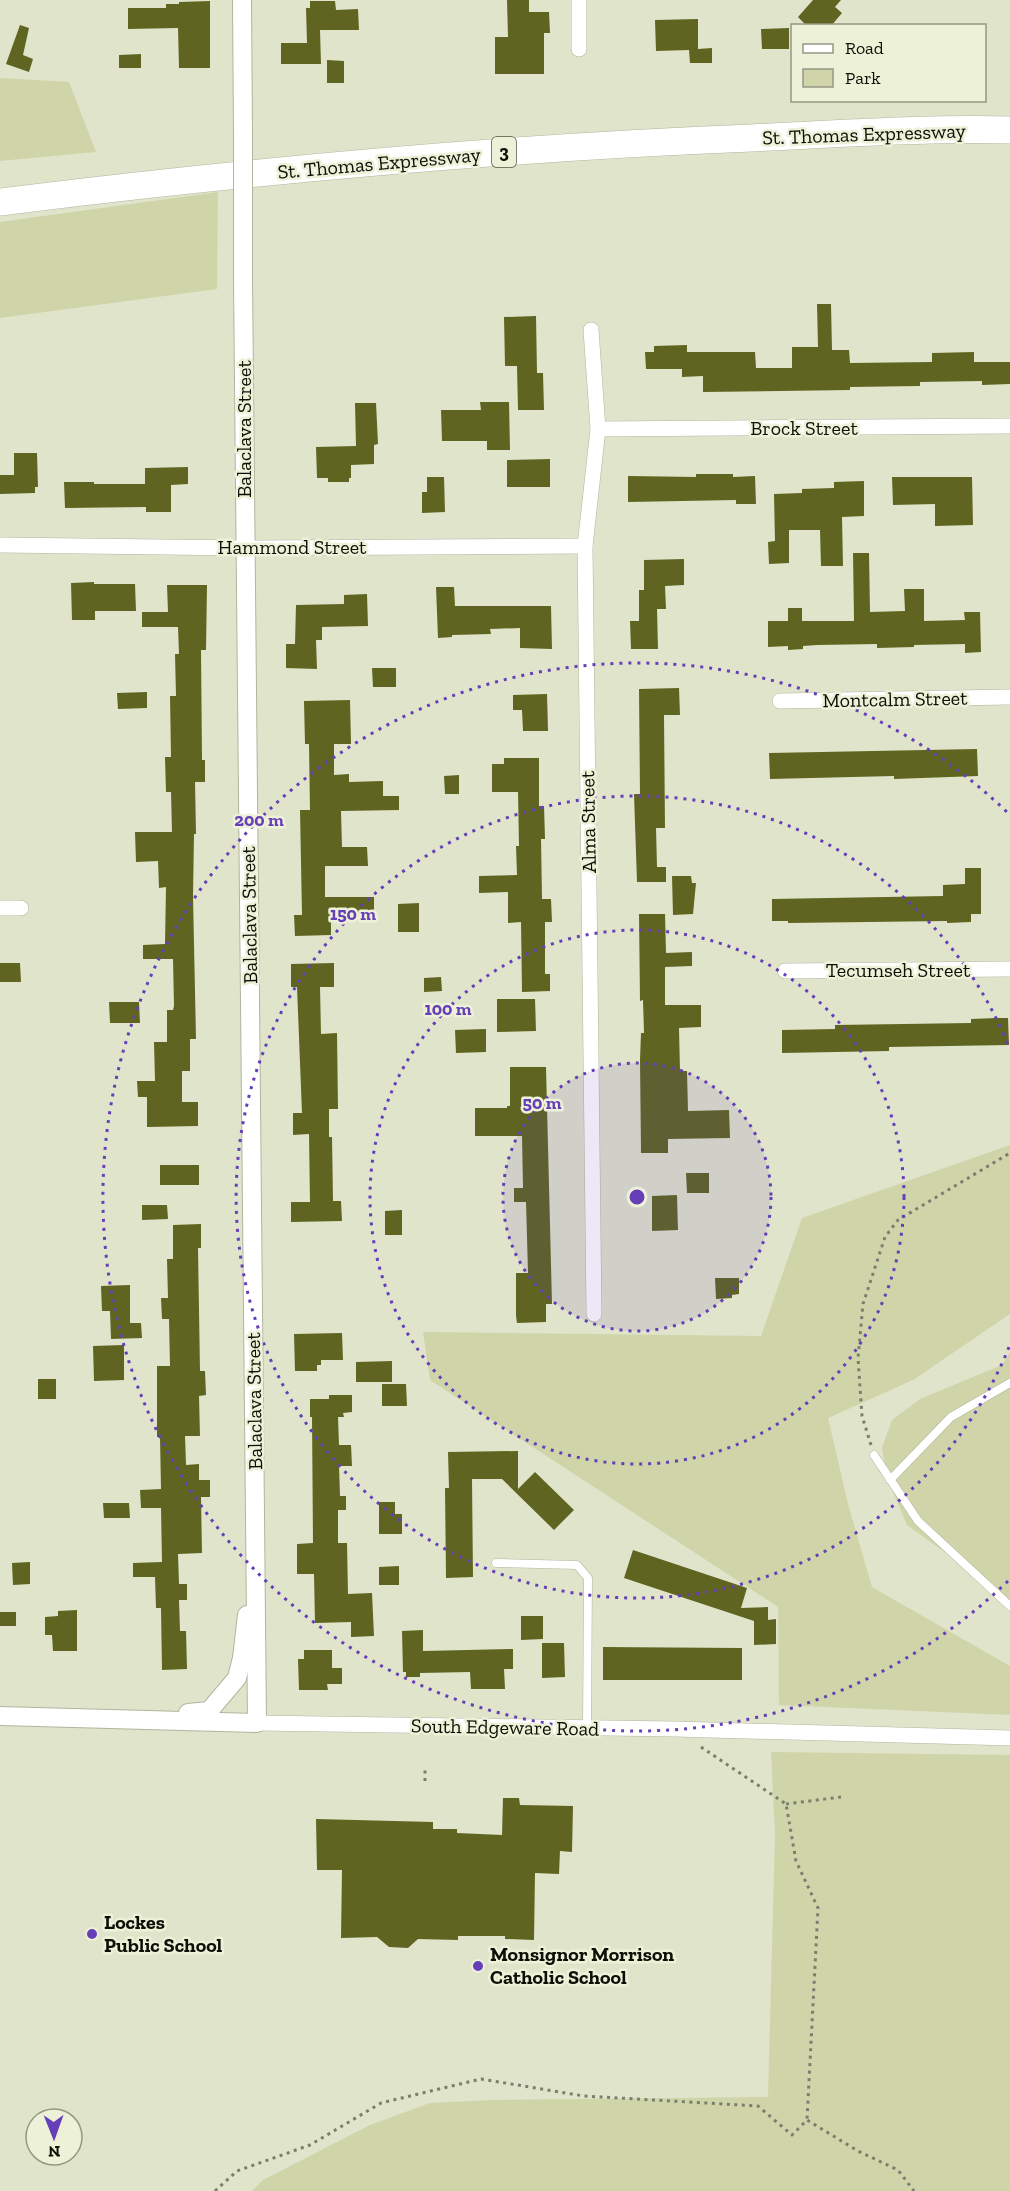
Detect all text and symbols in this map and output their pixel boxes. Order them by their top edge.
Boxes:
legend [791,24,986,102]
text: Road [845,37,884,59]
text: Park [845,67,881,89]
street label: St. Thomas Expressway [762,118,967,150]
road number: 3 [492,137,516,167]
street label: St. Thomas Expressway [276,142,482,184]
street label: Balaclava Street [232,360,256,498]
street label: Brock Street [750,416,858,440]
street label: Hammond Street [217,535,367,559]
street label: Montcalm Street [822,686,968,712]
street label: Alma Street [575,770,601,873]
text: 200 m [234,809,284,831]
street label: Balaclava Street [236,845,262,984]
text: 150 m [330,903,376,925]
street label: Tecumseh Street [826,958,971,982]
text: 100 m [424,998,472,1020]
text: 50 m [523,1092,562,1114]
centre of rings [627,1187,647,1207]
street label: Balaclava Street [241,1331,267,1470]
street label: South Edgeware Road [411,1713,599,1741]
place label: Lockes Public School [104,1910,223,1957]
marker: Lockes Public School [85,1927,99,1941]
place label: Monsignor Morrison Catholic School [490,1942,674,1989]
marker: Monsignor Morrison Catholic School [471,1959,485,1973]
north arrow [24,2107,84,2167]
text: N [48,2142,61,2161]

